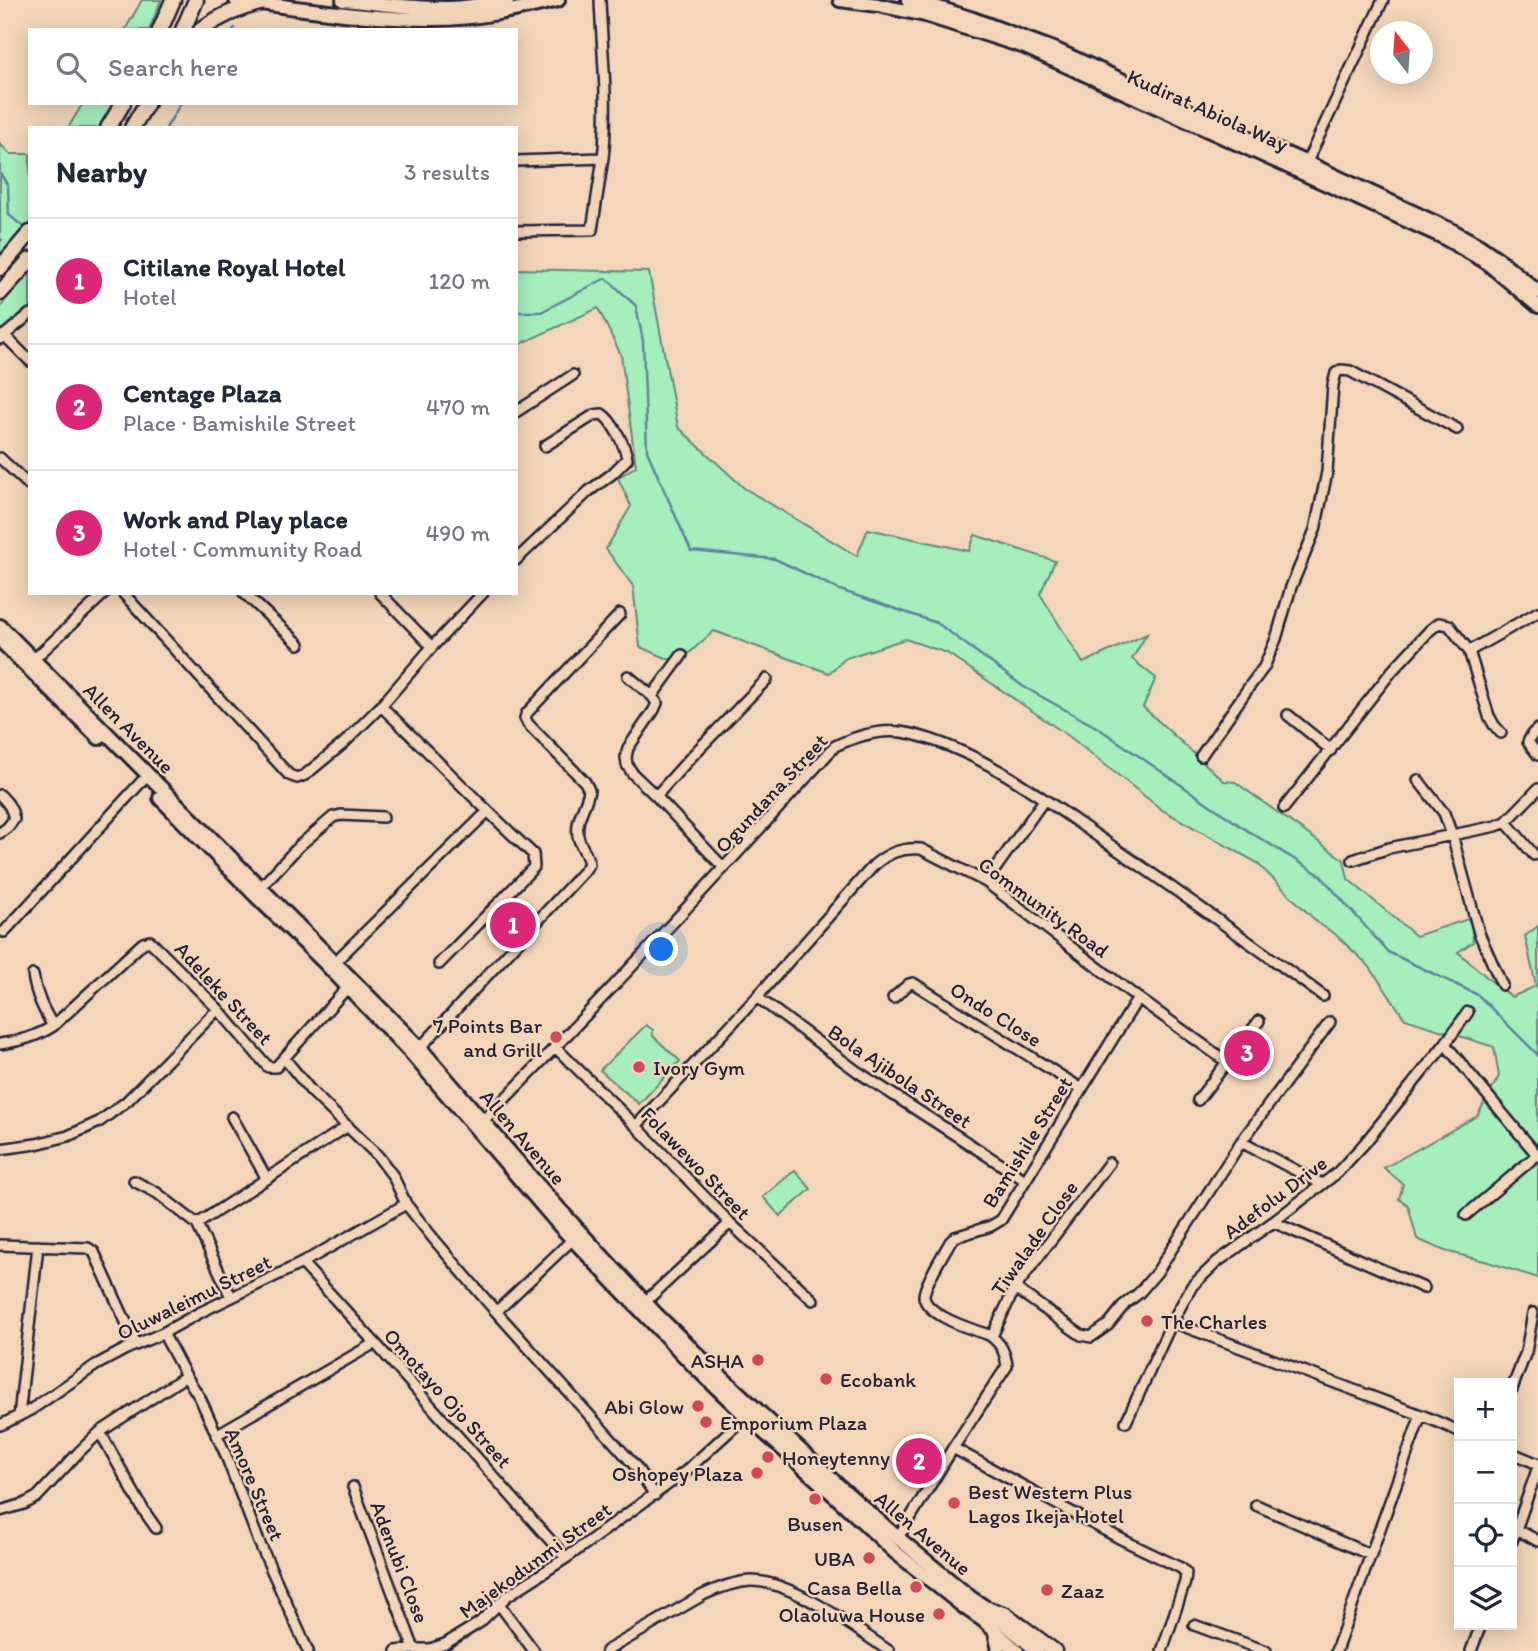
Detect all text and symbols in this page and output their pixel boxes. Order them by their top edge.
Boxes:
north arrow [1370,21,1433,84]
search box [28,28,518,105]
icon: search [52,48,90,86]
text: Search here [108,51,238,83]
street label: Kudirat Abiola Way [1124,63,1292,157]
text: Nearby [56,153,147,190]
text: 3 results [404,158,490,186]
text: Citilane Royal Hotel [123,251,345,283]
text: 1 [74,267,84,295]
text: 120 m [429,267,490,295]
text: Hotel [123,283,177,311]
text: Centage Plaza [123,377,281,409]
text: 2 [73,393,85,421]
text: 470 m [426,393,490,421]
text: Place · Bamishile Street [123,409,356,437]
text: Work and Play place [123,503,348,535]
text: 3 [73,519,85,547]
text: 490 m [425,519,490,547]
text: Hotel · Community Road [123,535,362,563]
street label: Allen Avenue [78,677,180,779]
street label: Ogundana Street [709,728,833,858]
street label: Community Road [974,851,1115,963]
pin: 1 [490,899,536,951]
your location [644,932,678,966]
street label: Adeleke Street [170,936,278,1050]
street label: Ondo Close [946,976,1046,1052]
place label: 7 Points Bar and Grill [433,1013,543,1062]
street label: Bola Ajibola Street [823,1019,977,1133]
pin: 3 [1224,1027,1270,1079]
marker: 7 Points Bar and Grill [548,1029,564,1045]
place label: Ivory Gym [653,1055,745,1080]
marker: Ivory Gym [631,1059,647,1075]
street label: Bamishile Street [977,1072,1077,1212]
street label: Allen Avenue [475,1084,571,1190]
street label: Folawewo Street [636,1101,756,1225]
street label: Adefolu Drive [1218,1150,1332,1244]
street label: Tiwalade Close [985,1176,1083,1300]
street label: Oluwaleimu Street [113,1249,275,1345]
place label: The Charles [1161,1309,1267,1334]
marker: The Charles [1139,1313,1155,1329]
street label: Omotayo Ojo Street [379,1323,517,1473]
place label: ASHA [691,1348,745,1373]
marker: ASHA [750,1352,766,1368]
place label: Ecobank [840,1367,916,1392]
marker: Ecobank [818,1371,834,1387]
map controls [1454,1378,1517,1630]
button: + [1454,1378,1517,1441]
place label: Abi Glow [604,1394,684,1419]
marker: Abi Glow [690,1398,706,1414]
place label: Emporium Plaza [720,1410,867,1435]
marker: Emporium Plaza [698,1414,714,1430]
street label: Amore Street [220,1424,290,1544]
pin: 2 [896,1435,942,1487]
button: − [1454,1441,1517,1504]
place label: Honeytenny [782,1445,890,1470]
marker: Honeytenny [760,1449,776,1465]
place label: Oshopey Plaza [612,1461,743,1486]
marker: Oshopey Plaza [749,1465,765,1481]
place label: Best Western Plus Lagos Ikeja Hotel [968,1479,1132,1528]
street label: Allen Avenue [870,1485,976,1581]
marker: Busen [807,1491,823,1507]
marker: Best Western Plus Lagos Ikeja Hotel [946,1495,962,1511]
street label: Majekodunmi Street [454,1496,616,1624]
street label: Adenubi Close [365,1498,435,1626]
button: locate [1454,1504,1517,1567]
place label: Busen [787,1511,843,1536]
place label: UBA [814,1546,856,1571]
marker: UBA [861,1550,877,1566]
button: layers [1454,1567,1517,1630]
place label: Casa Bella [807,1575,902,1600]
place label: Zaaz [1061,1578,1104,1603]
marker: Casa Bella [908,1579,924,1595]
marker: Zaaz [1039,1582,1055,1598]
place label: Olaoluwa House [778,1602,925,1627]
marker: Olaoluwa House [931,1606,947,1622]

